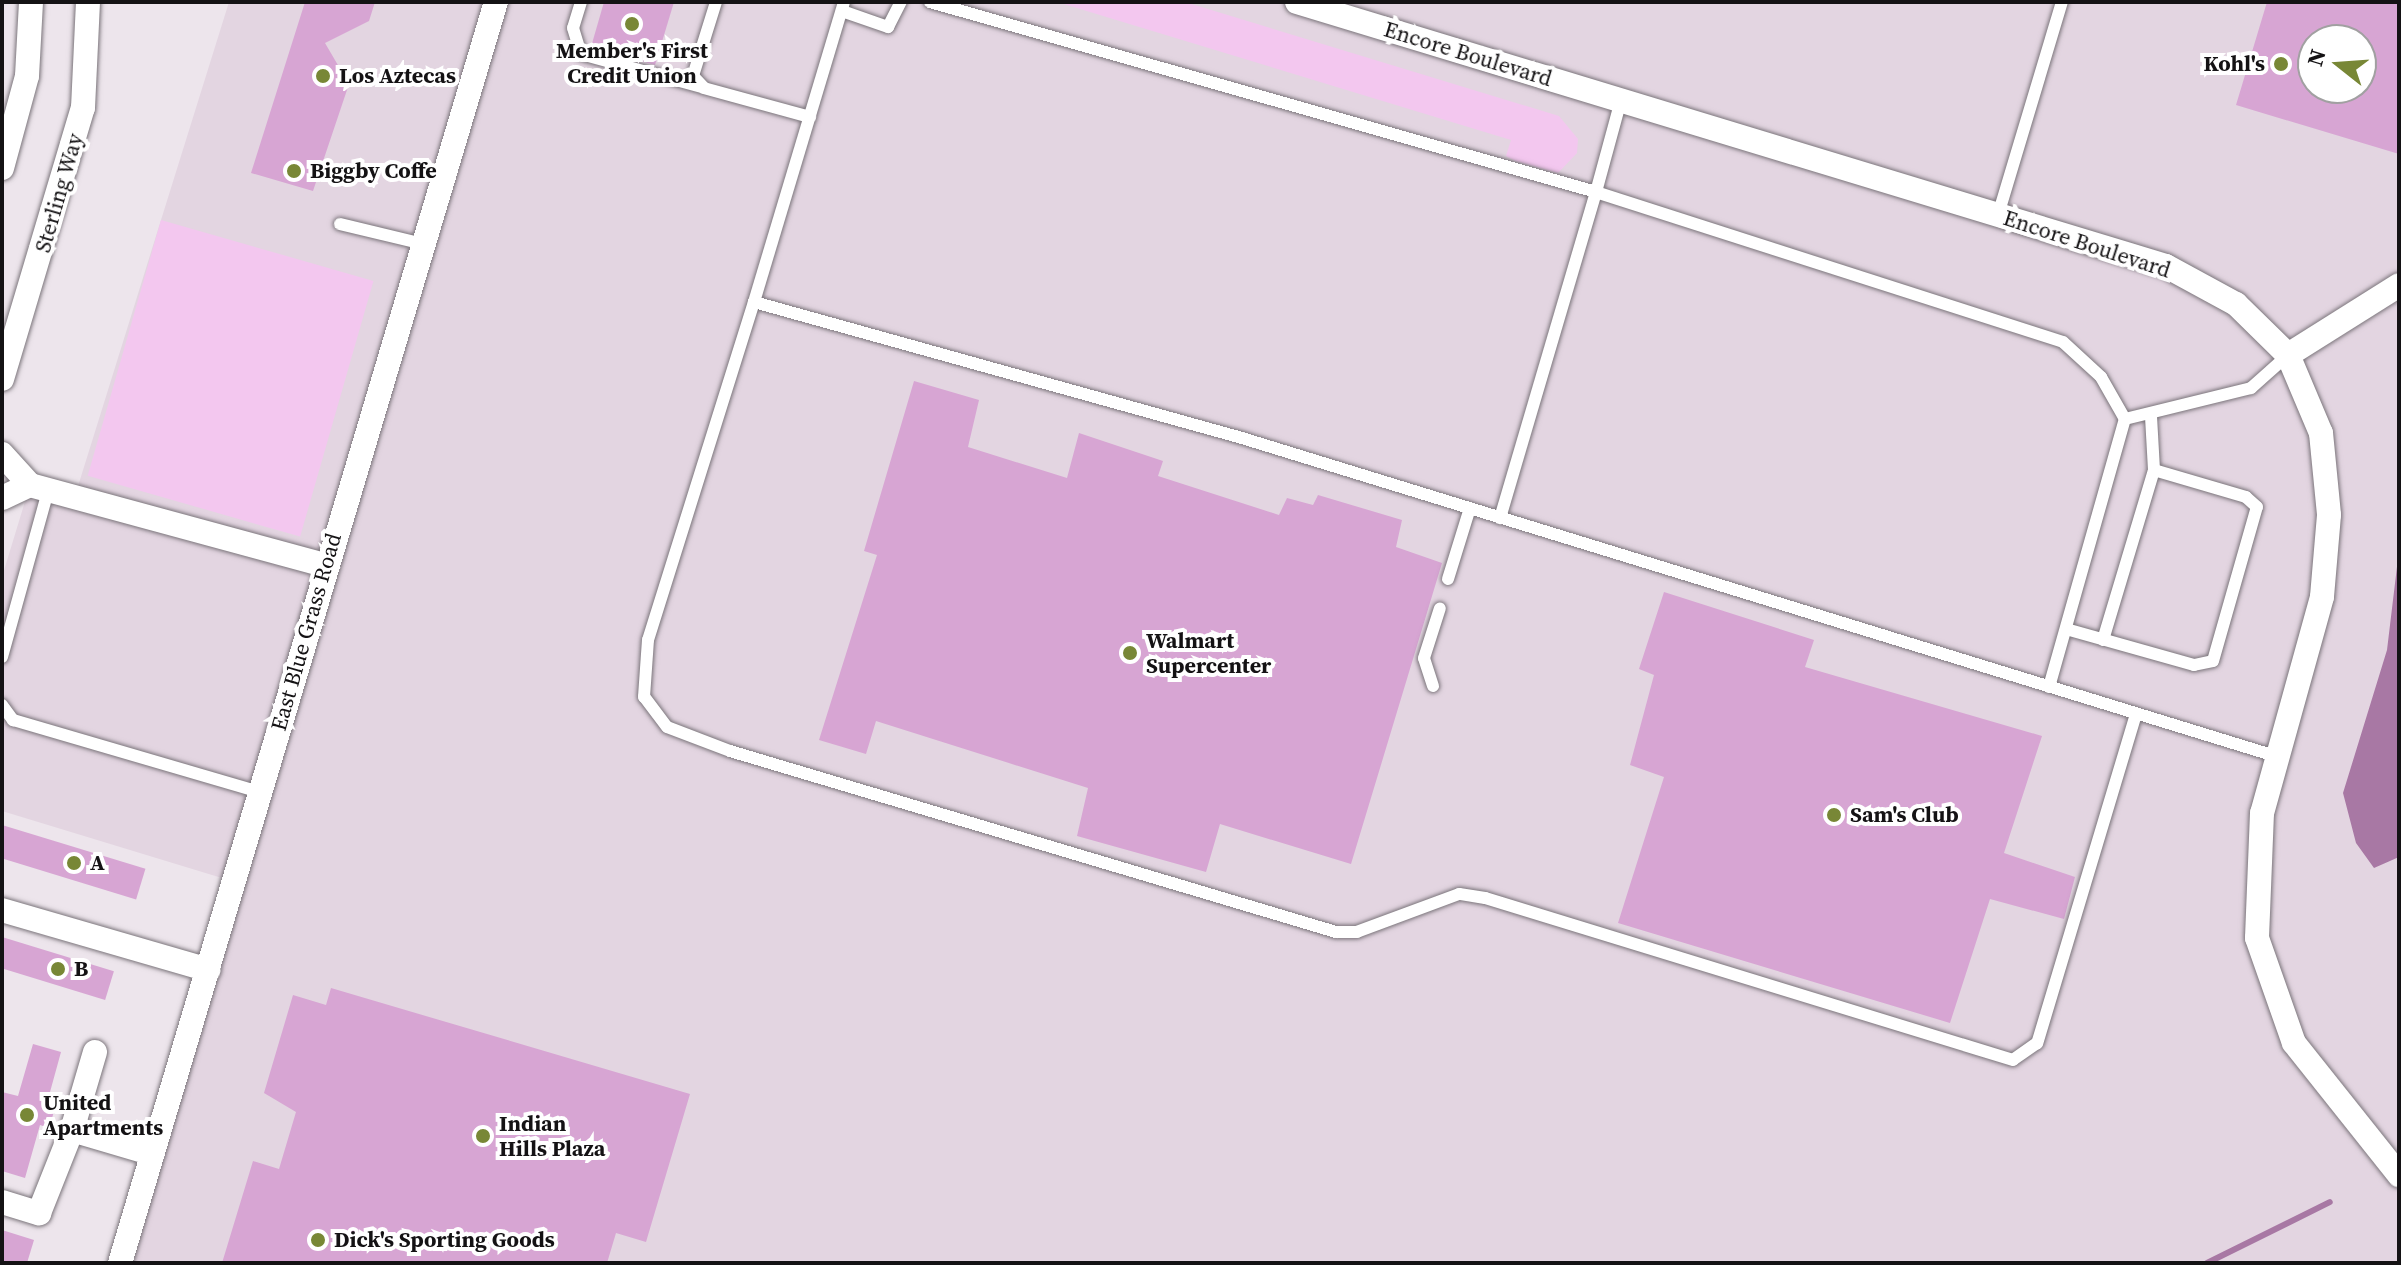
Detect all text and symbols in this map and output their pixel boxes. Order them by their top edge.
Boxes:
marker: Member's First Credit Union [623,15,641,33]
street label: Encore Boulevard [1381,16,1555,92]
north arrow [2297,24,2377,104]
place label: Member's First Credit Union [556,37,708,88]
text: N [2299,46,2333,70]
place label: Kohl's [2203,51,2265,77]
marker: Kohl's [2272,55,2290,73]
place label: Los Aztecas [339,63,456,89]
marker: Los Aztecas [314,67,332,85]
street label: Sterling Way [29,130,89,256]
place label: Biggby Coffe [310,158,437,184]
marker: Biggby Coffe [285,162,303,180]
street label: Encore Boulevard [2000,205,2174,283]
street label: East Blue Grass Road [265,530,347,734]
place label: Walmart Supercenter [1146,627,1271,678]
marker: Walmart Supercenter [1121,644,1139,662]
place label: Sam's Club [1850,802,1959,828]
marker: Sam's Club [1825,806,1843,824]
place label: A [90,850,105,876]
marker: A [65,854,83,872]
place label: B [74,956,88,982]
marker: B [49,960,67,978]
place label: United Apartments [43,1089,163,1140]
marker: United Apartments [18,1106,36,1124]
place label: Indian Hills Plaza [499,1110,605,1162]
marker: Indian Hills Plaza [474,1127,492,1145]
place label: Dick's Sporting Goods [334,1227,555,1253]
marker: Dick's Sporting Goods [309,1231,327,1249]

